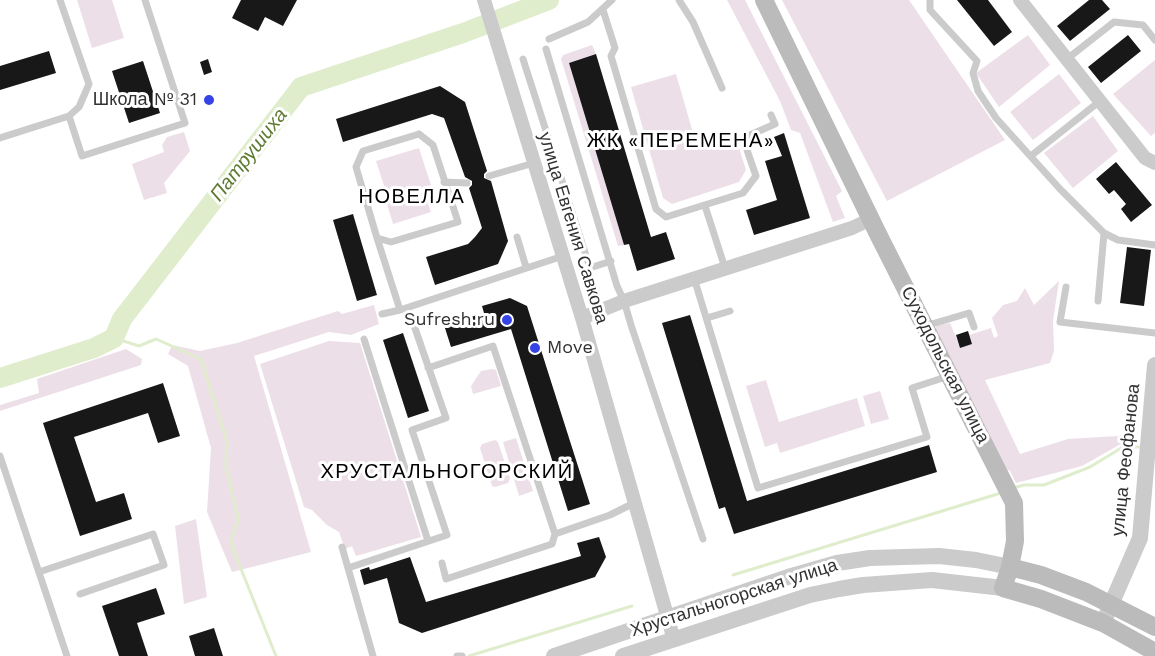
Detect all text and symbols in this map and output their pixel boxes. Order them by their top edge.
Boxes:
place label: Школа № 31 [93,89,197,111]
marker: Школа № 31 [202,93,216,107]
water label: Патрушиха [205,104,293,206]
street label: улица Евгения Савкова [534,129,612,327]
district label: ЖК «ПЕРЕМЕНА» [587,129,775,153]
district label: НОВЕЛЛА [359,185,465,209]
street label: Суходольская улица [896,283,994,447]
place label: Sufresh.ru [404,309,495,331]
marker: Sufresh.ru [500,313,514,327]
place label: Move [547,337,593,359]
marker: Move [528,341,542,355]
street label: улица Феофанова [1107,383,1145,537]
district label: ХРУСТАЛЬНОГОРСКИЙ [320,460,574,484]
street label: Хрустальногорская улица [628,554,840,642]

